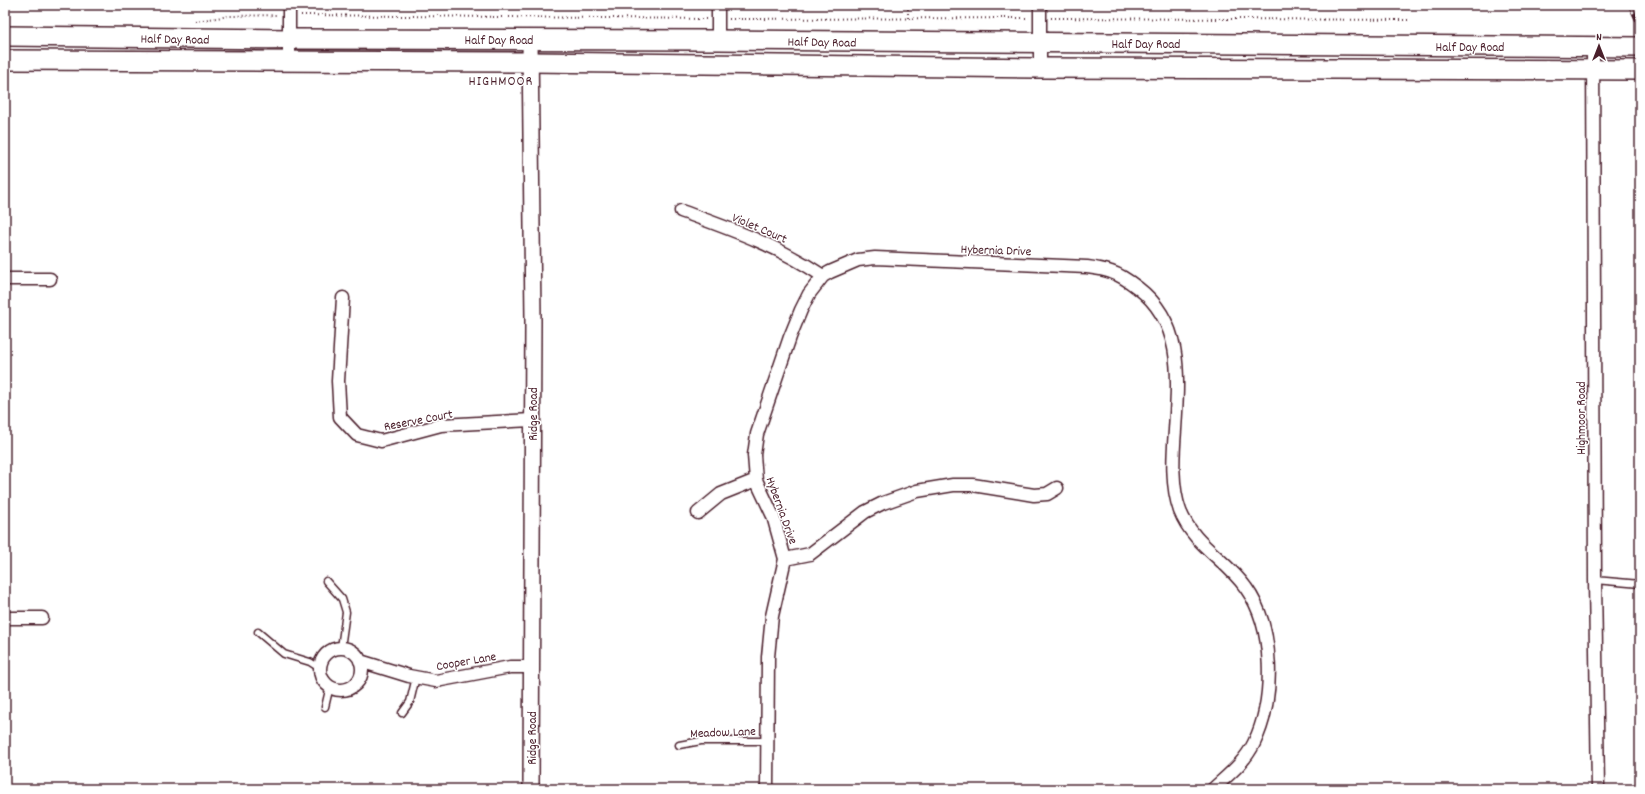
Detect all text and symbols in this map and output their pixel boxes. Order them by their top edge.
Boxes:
north arrow [1579,26,1619,66]
street label: Half Day Road [140,30,209,51]
text: N [1596,30,1602,46]
street label: Half Day Road [465,32,533,51]
street label: Half Day Road [787,33,856,54]
street label: Half Day Road [1112,36,1180,55]
street label: Half Day Road [1436,39,1504,58]
district label: HIGHMOOR [469,72,533,92]
street label: Violet Court [728,209,790,250]
street label: Hybernia Drive [960,241,1032,262]
street label: Highmoor Road [1573,381,1592,455]
street label: Ridge Road [525,387,544,441]
street label: Reserve Court [382,405,455,437]
street label: Hybernia Drive [760,474,802,548]
street label: Cooper Lane [435,648,498,677]
street label: Ridge Road [524,711,543,765]
street label: Meadow Lane [690,723,757,744]

